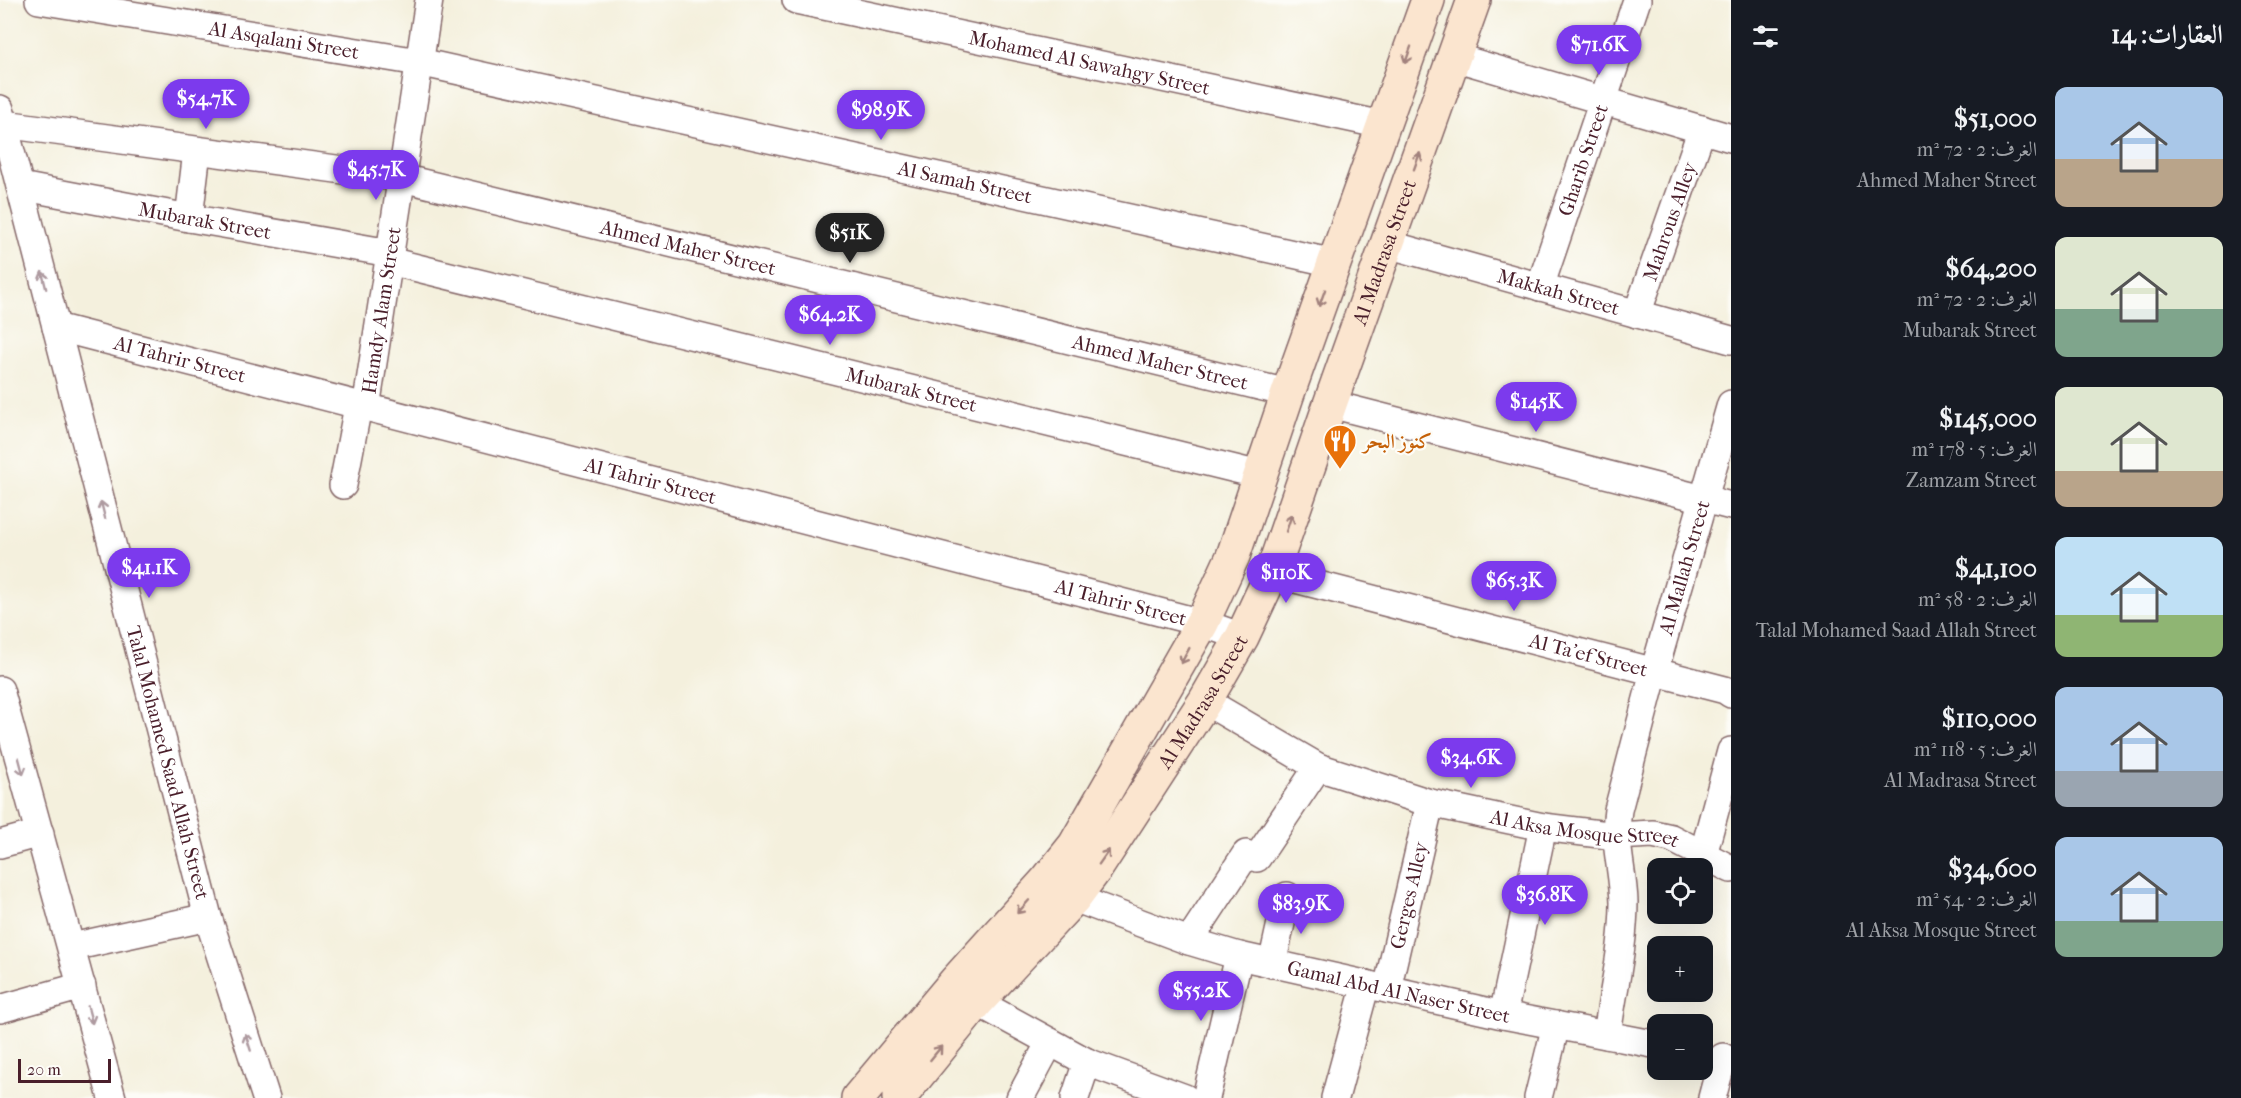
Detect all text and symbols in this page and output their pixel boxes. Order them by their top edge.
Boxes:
street label: Al Asqalani Street [206,17,361,64]
text: العقارات: 14 [2111,19,2223,50]
icon: filters [1749,20,1782,53]
pin: $71.6K [1550,25,1648,76]
street label: Mohamed Al Sawahgy Street [967,26,1212,100]
text: $71.6K [1570,33,1628,56]
one-way arrow [1402,45,1413,64]
pin: $54.7K [157,79,255,130]
text: $54.7K [177,87,235,110]
pin: $98.9K [832,90,930,141]
text: $98.9K [851,98,911,121]
street label: Gharib Street [1554,101,1613,219]
text: $51,000 [1954,103,2037,134]
icon: home [2103,111,2175,183]
text: الغرف: 2 · 72 m² [1917,138,2037,161]
pin: $45.7K [327,150,425,201]
one-way arrow [1413,152,1424,171]
street label: Al Samah Street [895,156,1034,208]
text: $45.7K [347,158,405,181]
street label: Mahrous Alley [1639,158,1702,284]
text: Ahmed Maher Street [1857,169,2037,192]
street label: Al Madrasa Street [1348,177,1421,329]
street label: Mubarak Street [137,198,273,244]
pin: $51K [814,213,886,264]
street label: Ahmed Maher Street [597,215,778,280]
text: $51K [829,221,871,244]
street label: Hamdy Alam Street [357,225,406,395]
text: $64,200 [1945,253,2037,284]
icon: home [2103,261,2175,333]
street label: Makkah Street [1495,264,1622,320]
one-way arrow [37,271,49,290]
one-way arrow [1315,288,1326,307]
text: الغرف: 2 · 72 m² [1917,288,2037,311]
pin: $64.2K [781,295,879,346]
text: $64.2K [799,303,861,326]
text: Mubarak Street [1903,319,2037,342]
street label: Ahmed Maher Street [1069,330,1250,395]
street label: Al Tahrir Street [111,331,248,388]
street label: Mubarak Street [843,363,979,417]
pin: $145K [1494,382,1578,433]
text: $145K [1510,390,1562,413]
text: $145,000 [1939,403,2037,434]
icon: home [2103,411,2175,483]
restaurant icon: كنوز البحر [1322,423,1358,470]
place label: كنوز البحر [1361,430,1432,454]
text: الغرف: 5 · 178 m² [1912,438,2037,461]
street label: Al Tahrir Street [581,453,719,509]
text: Zamzam Street [1906,469,2037,492]
street label: Al Mallah Street [1654,498,1715,639]
one-way arrow [96,501,108,520]
one-way arrow [1285,514,1296,533]
pin: $41.1K [100,548,198,599]
pin: $110K [1244,553,1328,604]
text: $41,100 [1955,553,2037,584]
text: $41.1K [121,556,177,579]
text: $110K [1261,561,1311,584]
pin: $65.3K [1465,561,1563,612]
icon: home [2103,561,2175,633]
text: $65.3K [1485,569,1543,592]
street label: Al Tahrir Street [1052,574,1189,631]
text: الغرف: 2 · 58 m² [1918,588,2037,611]
text: Talal Mohamed Saad Allah Street [1756,619,2037,642]
street label: Talal Mohamed Saad Allah Street [122,624,214,902]
street label: Al Ta'ef Street [1526,629,1650,682]
street label: Al Madrasa Street [1153,631,1253,774]
one-way arrow [1179,647,1191,664]
text: $110,000 [1942,703,2037,734]
icon: home [2103,711,2175,783]
pin: $34.6K [1422,738,1520,789]
text: الغرف: 5 · 118 m² [1914,738,2037,761]
text: $34.6K [1441,746,1501,769]
one-way arrow [16,756,27,775]
text: Al Madrasa Street [1884,769,2037,792]
street label: Al Aksa Mosque Street [1487,805,1684,853]
street label: Gerges Alley [1386,839,1433,951]
one-way arrow [1098,850,1110,866]
text: $34,600 [1948,853,2037,884]
map controls [1647,858,1713,1080]
button: locate [1647,858,1713,924]
icon: home [2103,861,2175,933]
pin: $36.8K [1496,875,1594,926]
text: $36.8K [1516,883,1574,906]
pin: $83.9K [1252,884,1350,935]
text: الغرف: 2 · 54 m² [1916,888,2037,911]
text: $83.9K [1272,892,1330,915]
one-way arrow [1015,900,1030,915]
text: Al Aksa Mosque Street [1846,919,2037,942]
button: + [1647,936,1713,1002]
street label: Gamal Abd Al Naser Street [1285,956,1512,1028]
pin: $55.2K [1152,971,1250,1022]
text: $55.2K [1173,979,1229,1002]
one-way arrow [84,1005,96,1024]
button: − [1647,1014,1713,1080]
one-way arrow [242,1033,253,1052]
one-way arrow [929,1046,943,1061]
scale bar [18,1056,111,1084]
text: 20 m [27,1060,61,1079]

